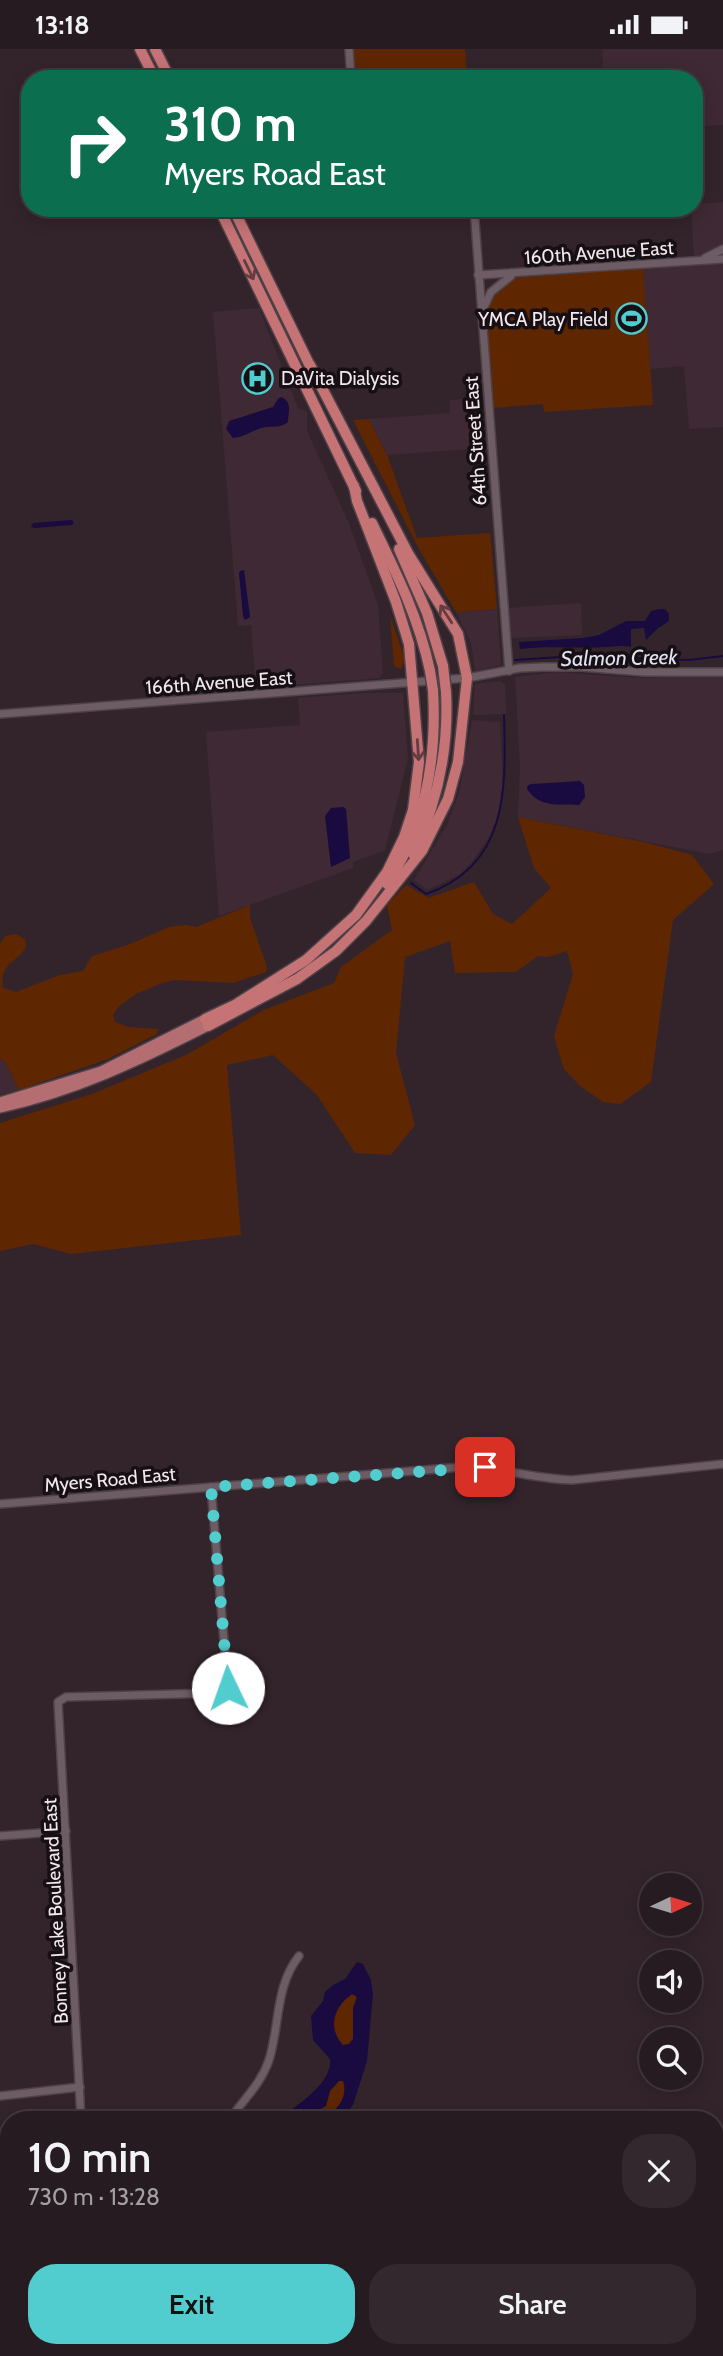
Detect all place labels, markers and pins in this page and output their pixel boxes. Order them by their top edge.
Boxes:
sports icon: YMCA Play Field [614,302,648,336]
place label: YMCA Play Field [477,308,608,331]
hospital icon: DaVita Dialysis [241,361,275,395]
place label: DaVita Dialysis [281,367,399,390]
pin [455,1437,515,1497]

